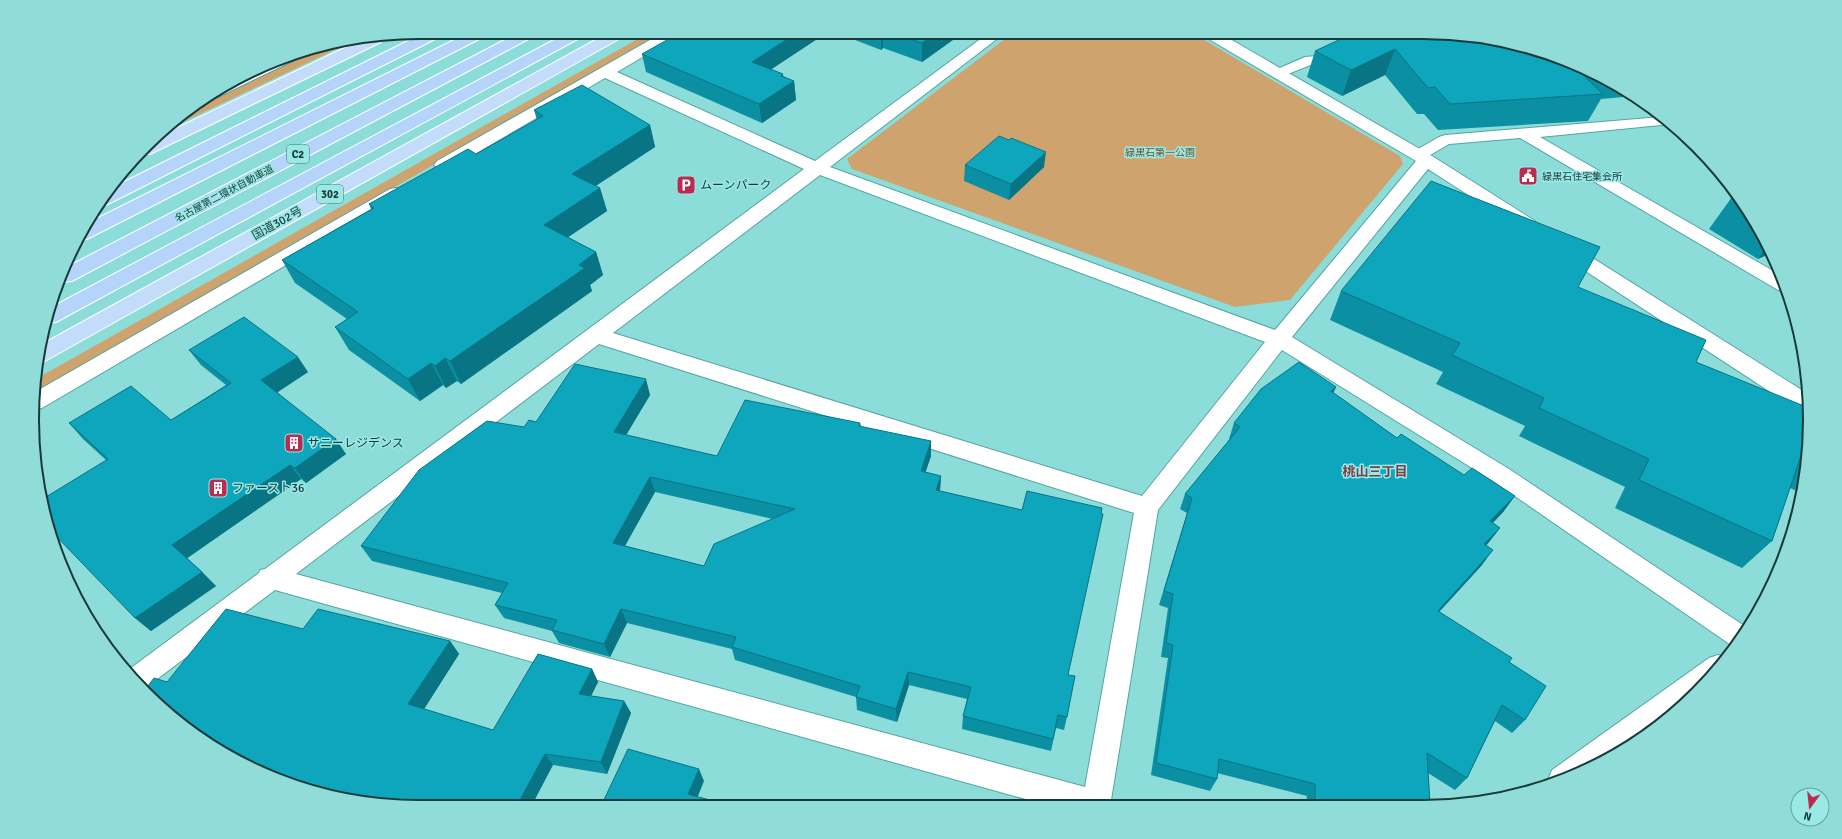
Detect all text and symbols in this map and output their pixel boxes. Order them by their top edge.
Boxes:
road number: C2 [287,145,309,163]
park label: 緑黒石第一公園 [1125,147,1195,159]
street label: 名古屋第二環状自動車道 [173,163,276,225]
public building icon: 緑黒石住宅集会所 [1517,165,1539,187]
place label: 緑黒石住宅集会所 [1542,171,1622,183]
parking icon: ムーンパーク [675,174,697,196]
place label: ムーンパーク [700,178,771,193]
road number: 302 [317,185,343,203]
street label: 国道302号 [249,203,305,243]
building icon: サニーレジデンス [283,432,305,454]
place label: サニーレジデンス [308,436,404,451]
district label: 桃山三丁目 [1342,464,1408,480]
building icon: ファースト36 [207,477,229,499]
place label: ファースト36 [232,481,304,496]
north arrow [1790,787,1830,827]
text: N [1802,809,1813,823]

